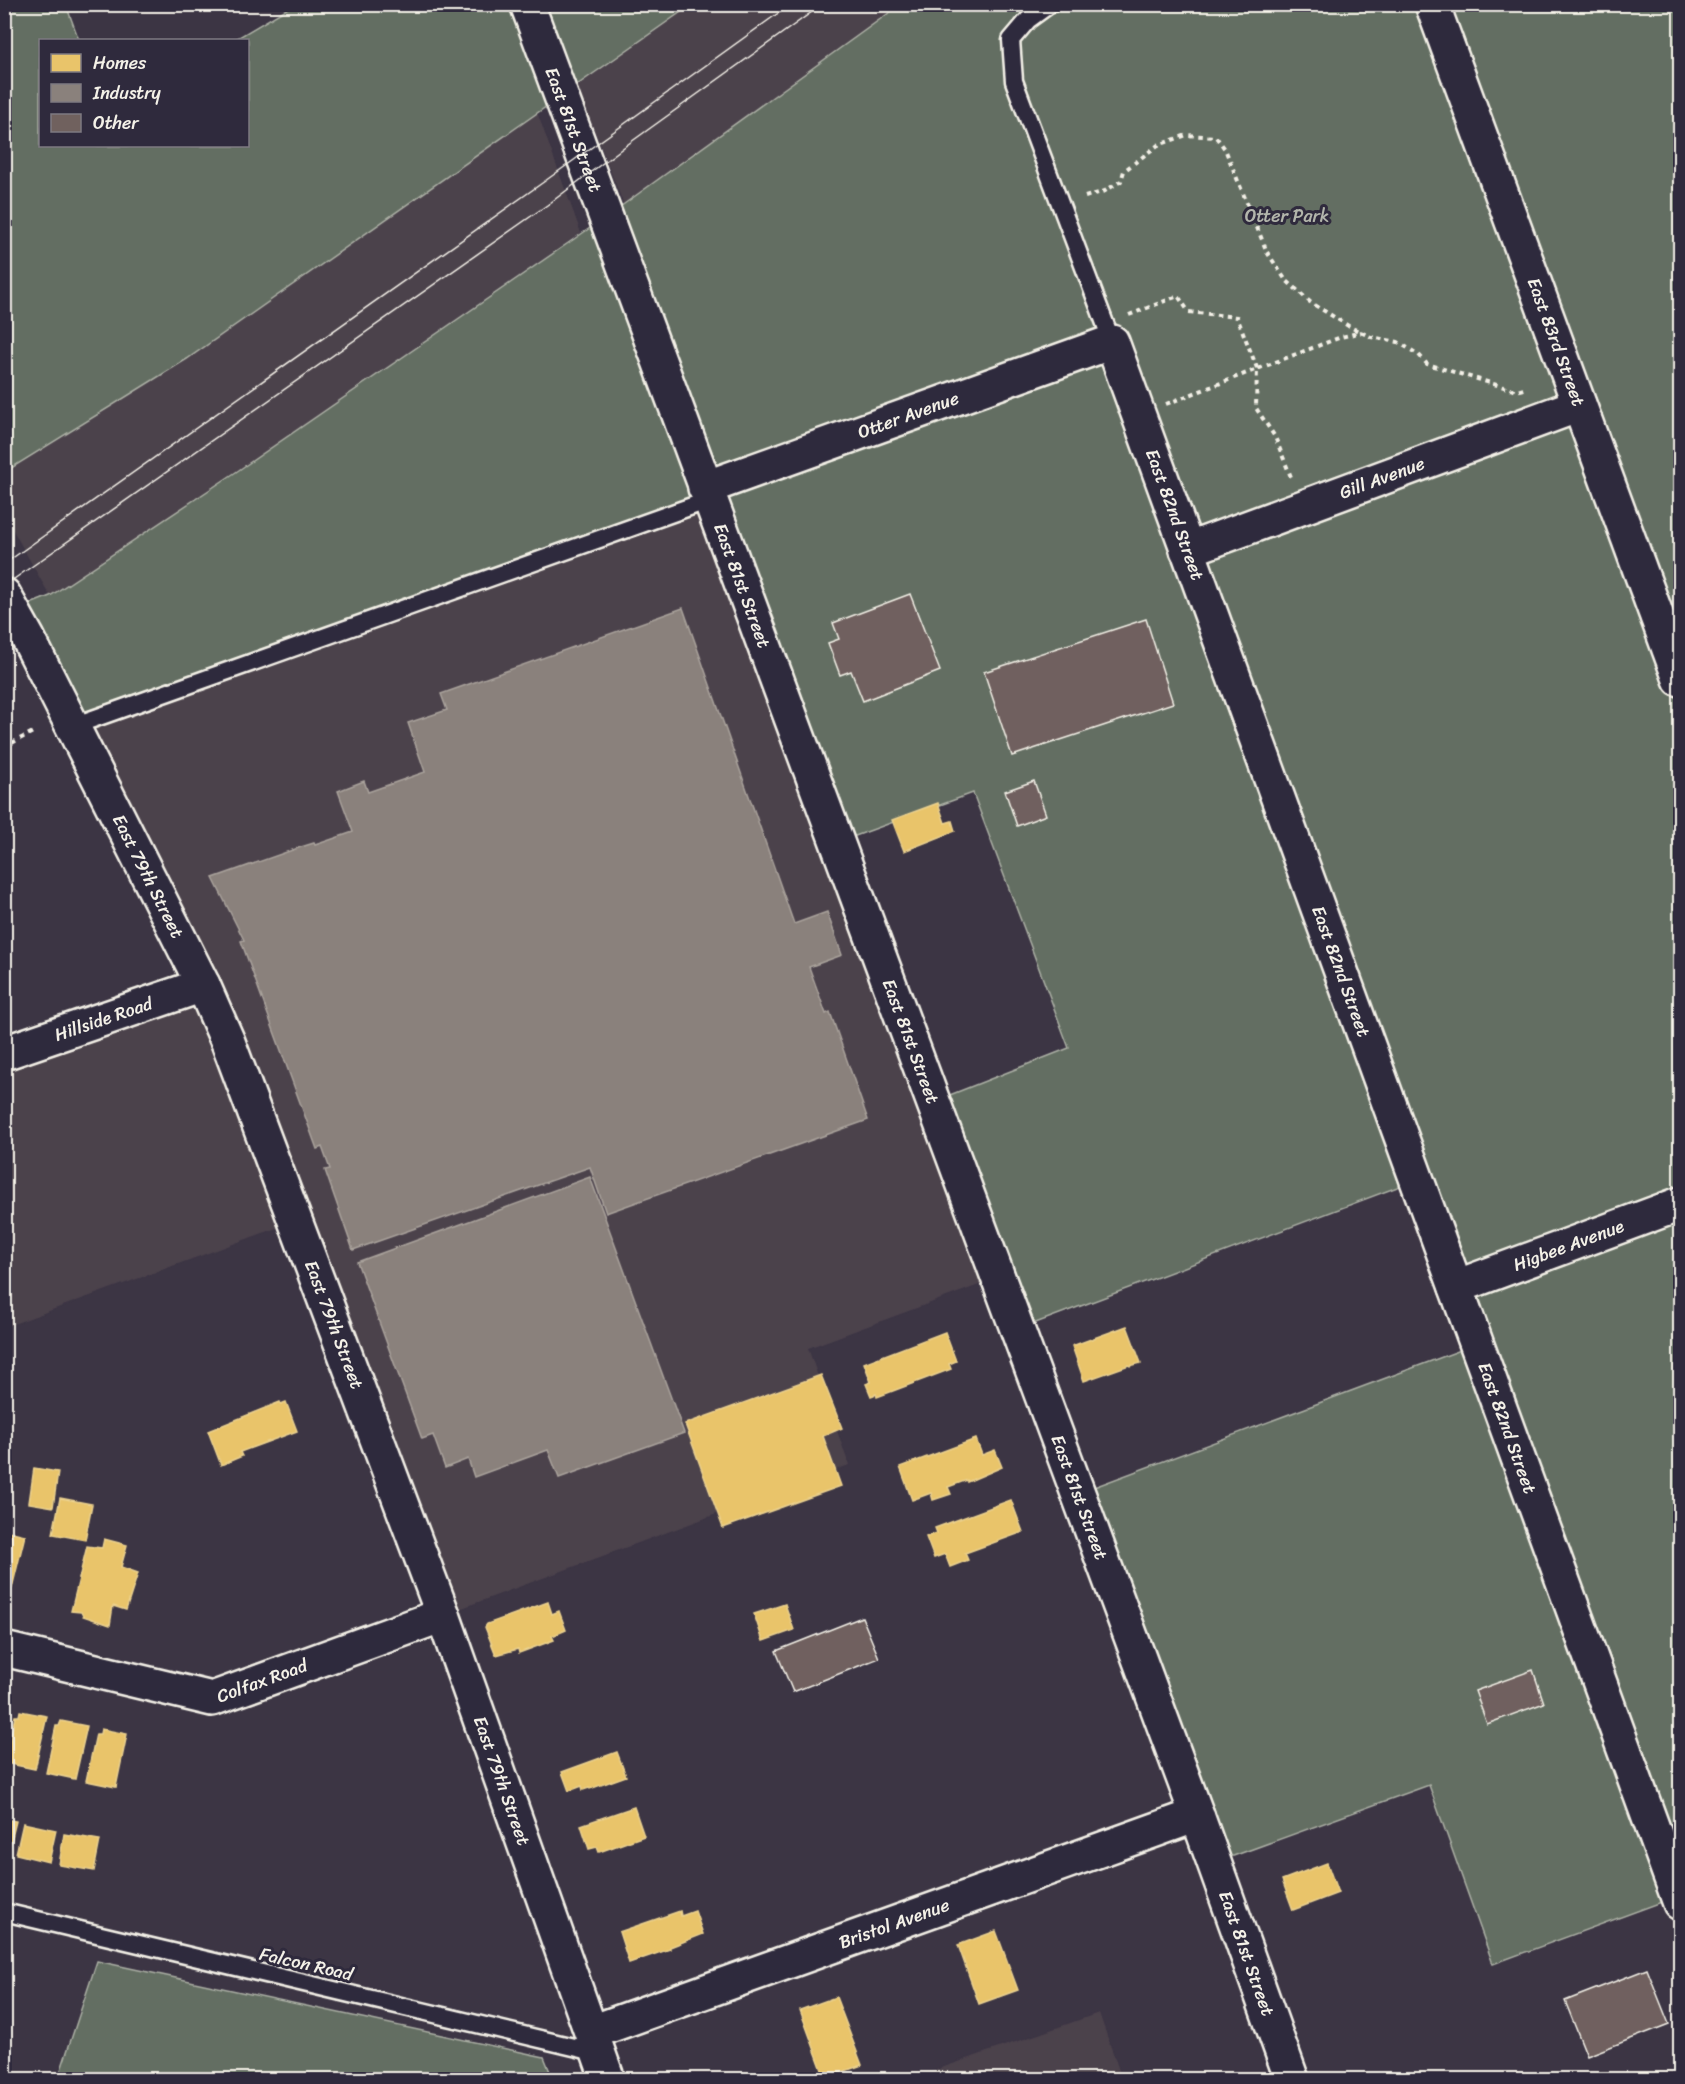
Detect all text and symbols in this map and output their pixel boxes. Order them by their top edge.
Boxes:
legend [39,39,249,147]
text: Homes [93,47,147,79]
street label: East 81st Street [536,62,611,197]
text: Industry [92,77,162,109]
text: Other [93,107,140,139]
park label: Otter Park [1245,200,1329,232]
street label: East 83rd Street [1518,273,1595,411]
street label: Otter Avenue [853,382,964,448]
street label: East 82nd Street [1136,444,1213,585]
street label: Gill Avenue [1335,447,1429,508]
street label: East 81st Street [704,518,780,653]
street label: East 79th Street [103,808,193,944]
street label: East 82nd Street [1302,901,1380,1042]
street label: East 81st Street [873,974,949,1109]
street label: Hillside Road [50,987,158,1051]
street label: Higbee Avenue [1508,1210,1629,1281]
street label: East 79th Street [295,1256,373,1394]
street label: East 82nd Street [1468,1358,1546,1498]
street label: East 81st Street [1042,1430,1117,1564]
street label: Colfax Road [212,1649,313,1712]
street label: East 79th Street [464,1711,540,1850]
street label: East 81st Street [1209,1886,1284,2021]
street label: Bristol Avenue [834,1889,954,1958]
street label: Falcon Road [256,1938,357,1991]

